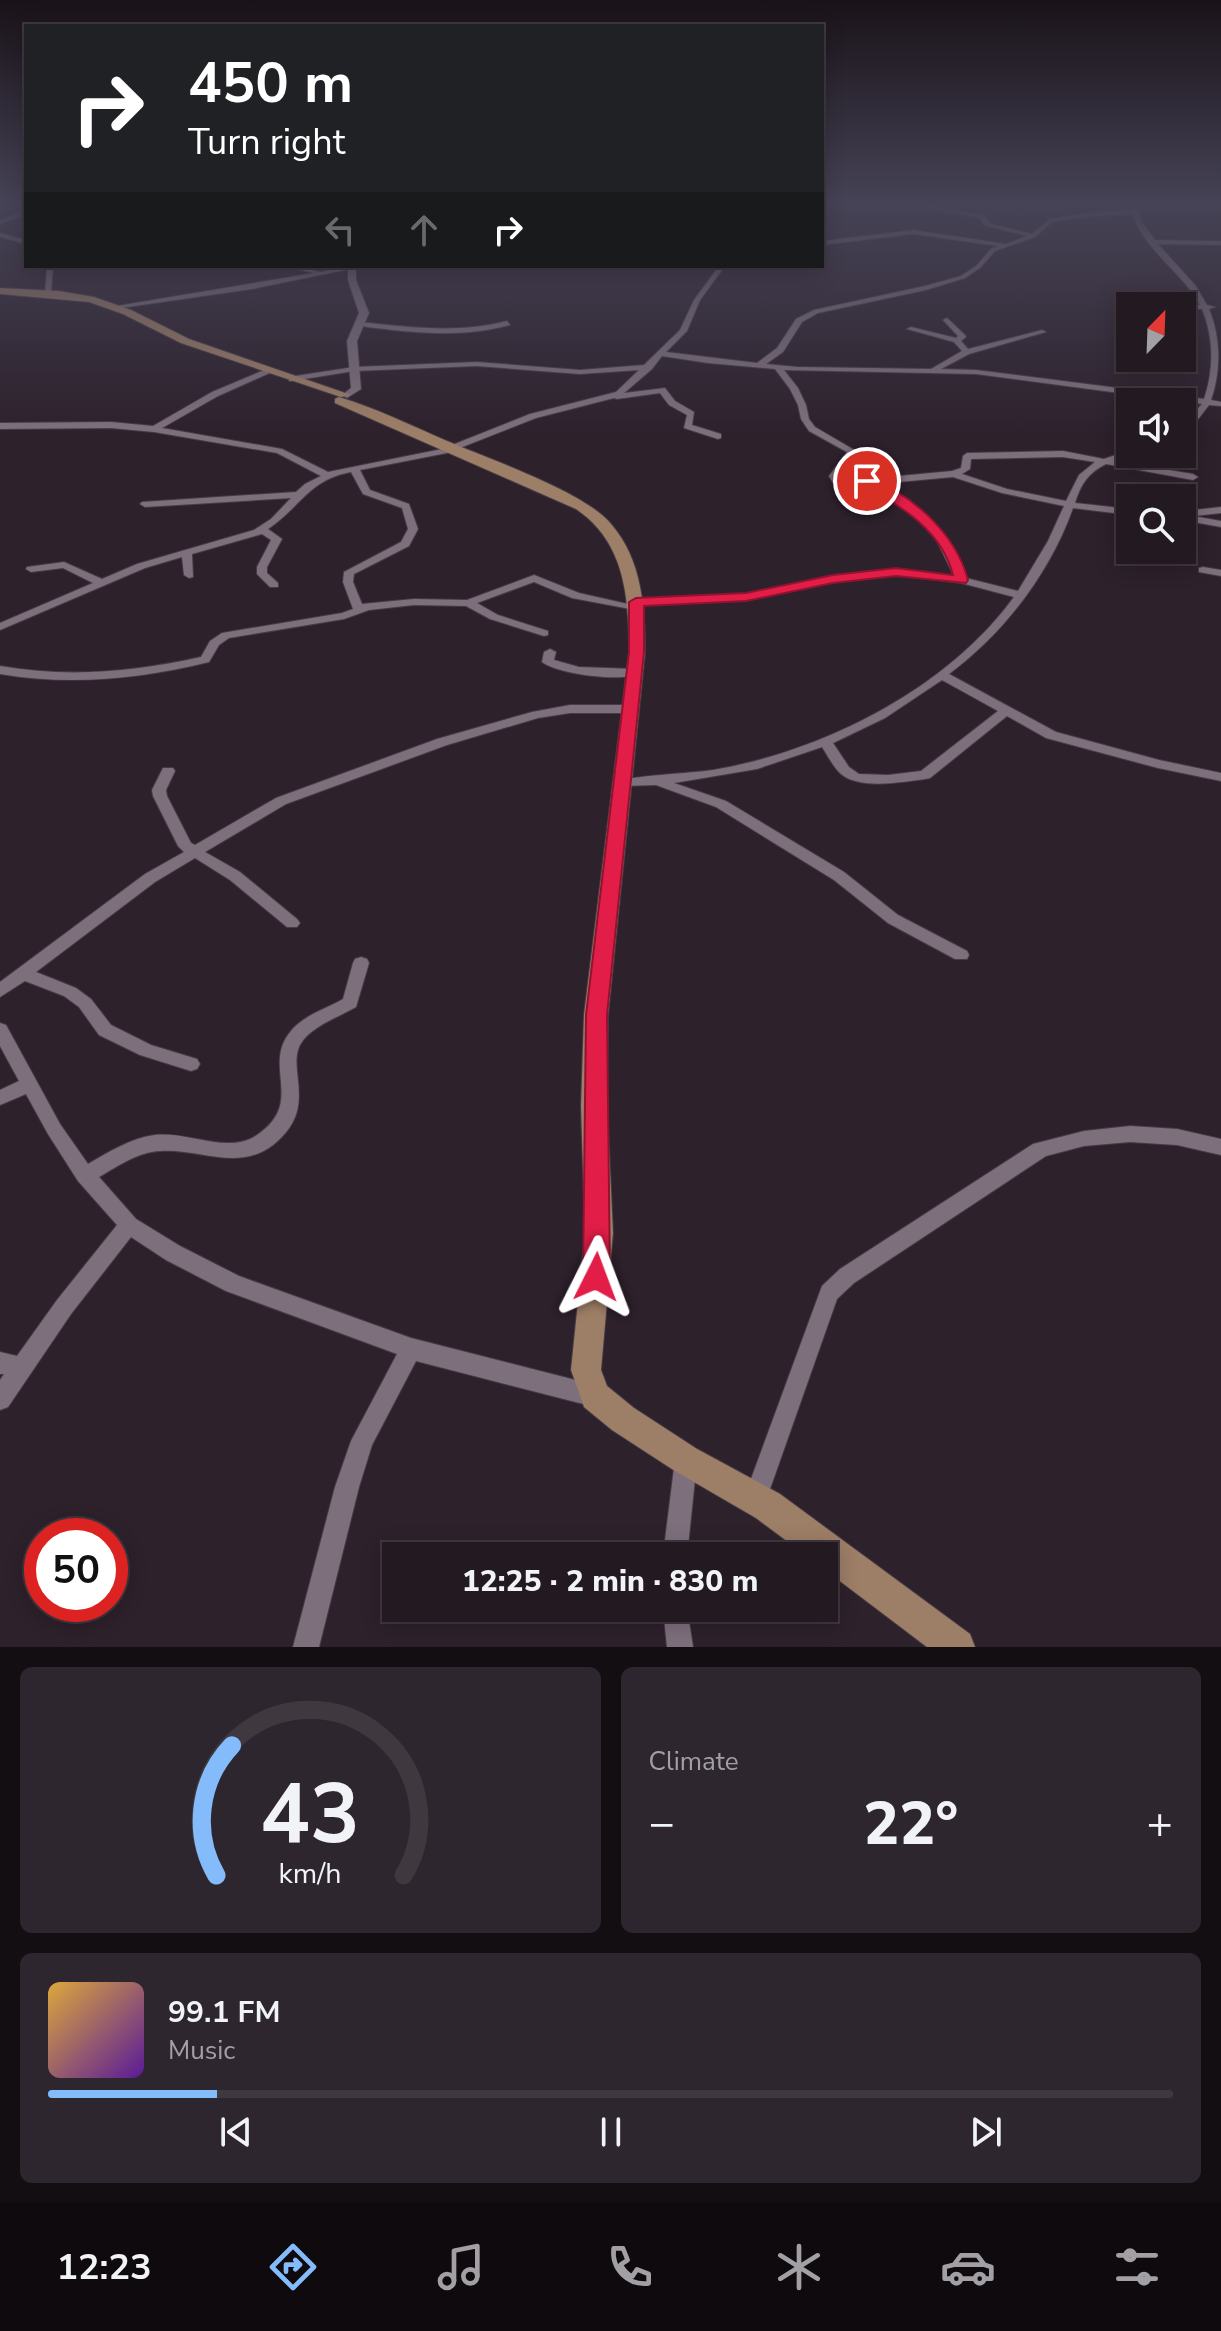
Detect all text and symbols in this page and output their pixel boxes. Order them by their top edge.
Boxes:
text: 450 m [188,45,353,122]
icon: right [56,56,160,160]
text: Turn right [188,118,345,167]
icon: left [318,208,362,252]
icon: ahead [402,208,446,252]
icon: right [486,208,530,252]
north arrow [1116,292,1196,372]
map controls [1116,292,1196,564]
button: sound [1116,388,1196,468]
pin [833,447,901,515]
icon: arrive [845,459,889,503]
button: search [1116,484,1196,564]
position arrow [554,1235,638,1319]
speed limit sign: 50 [24,1518,128,1622]
text: 12:25 · 2 min · 830 m [462,1561,758,1602]
text: Climate [649,1744,739,1779]
text: 43 [260,1758,360,1871]
text: 22° [863,1783,958,1865]
text: − [649,1794,675,1854]
text: + [1147,1794,1173,1854]
text: km/h [279,1854,342,1893]
text: 99.1 FM [168,1992,280,2033]
text: Music [168,2033,235,2068]
icon: previous [214,2110,258,2154]
icon: pause [589,2110,633,2154]
icon: next [964,2110,1008,2154]
icon: directions [265,2239,321,2295]
icon: music [433,2239,489,2295]
icon: phone [602,2239,658,2295]
icon: climate [771,2239,827,2295]
icon: car [940,2239,996,2295]
icon: filters [1109,2239,1165,2295]
text: 12:23 [56,2243,152,2292]

